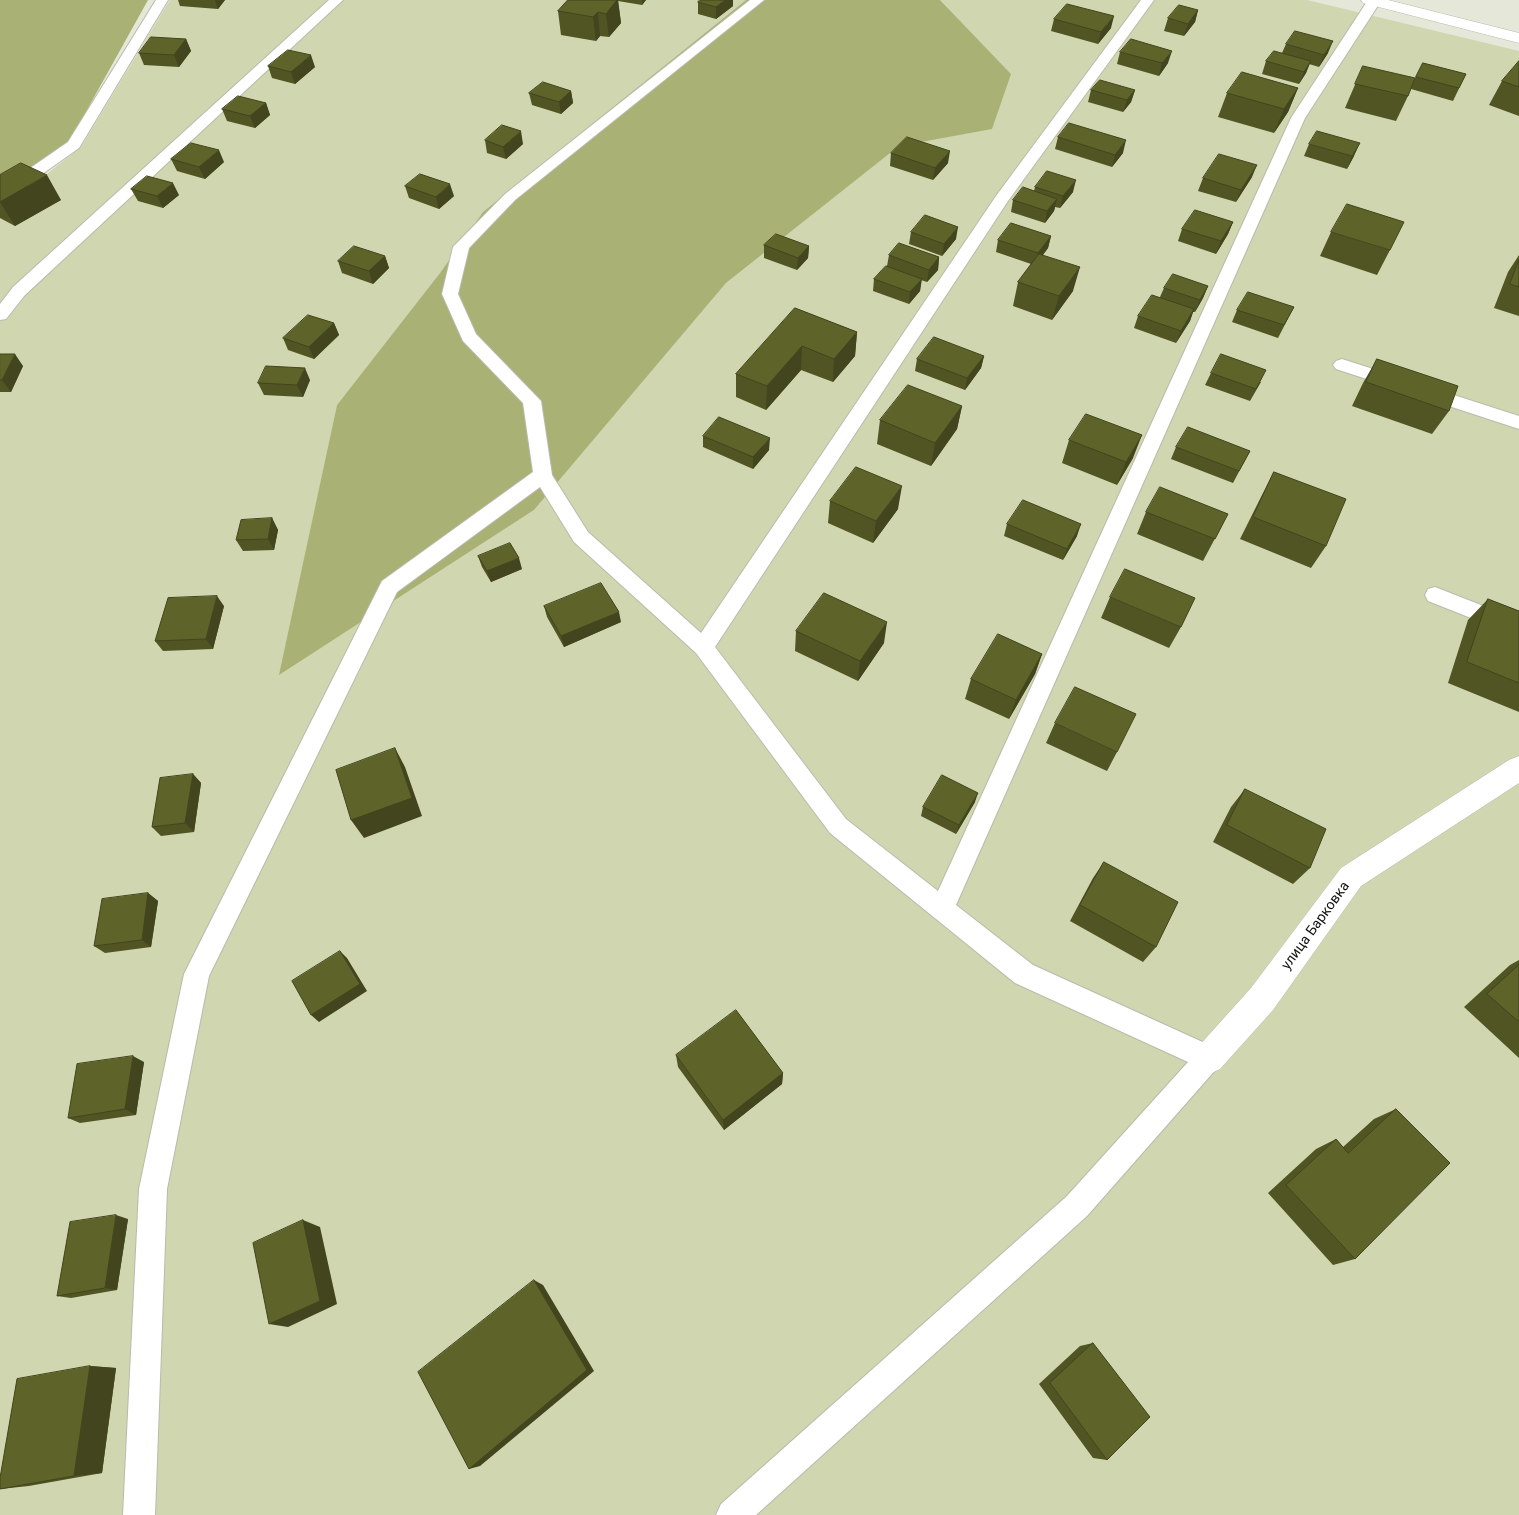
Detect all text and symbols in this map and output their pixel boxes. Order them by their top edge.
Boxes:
street label: улица Барковка [1278,879,1354,973]

